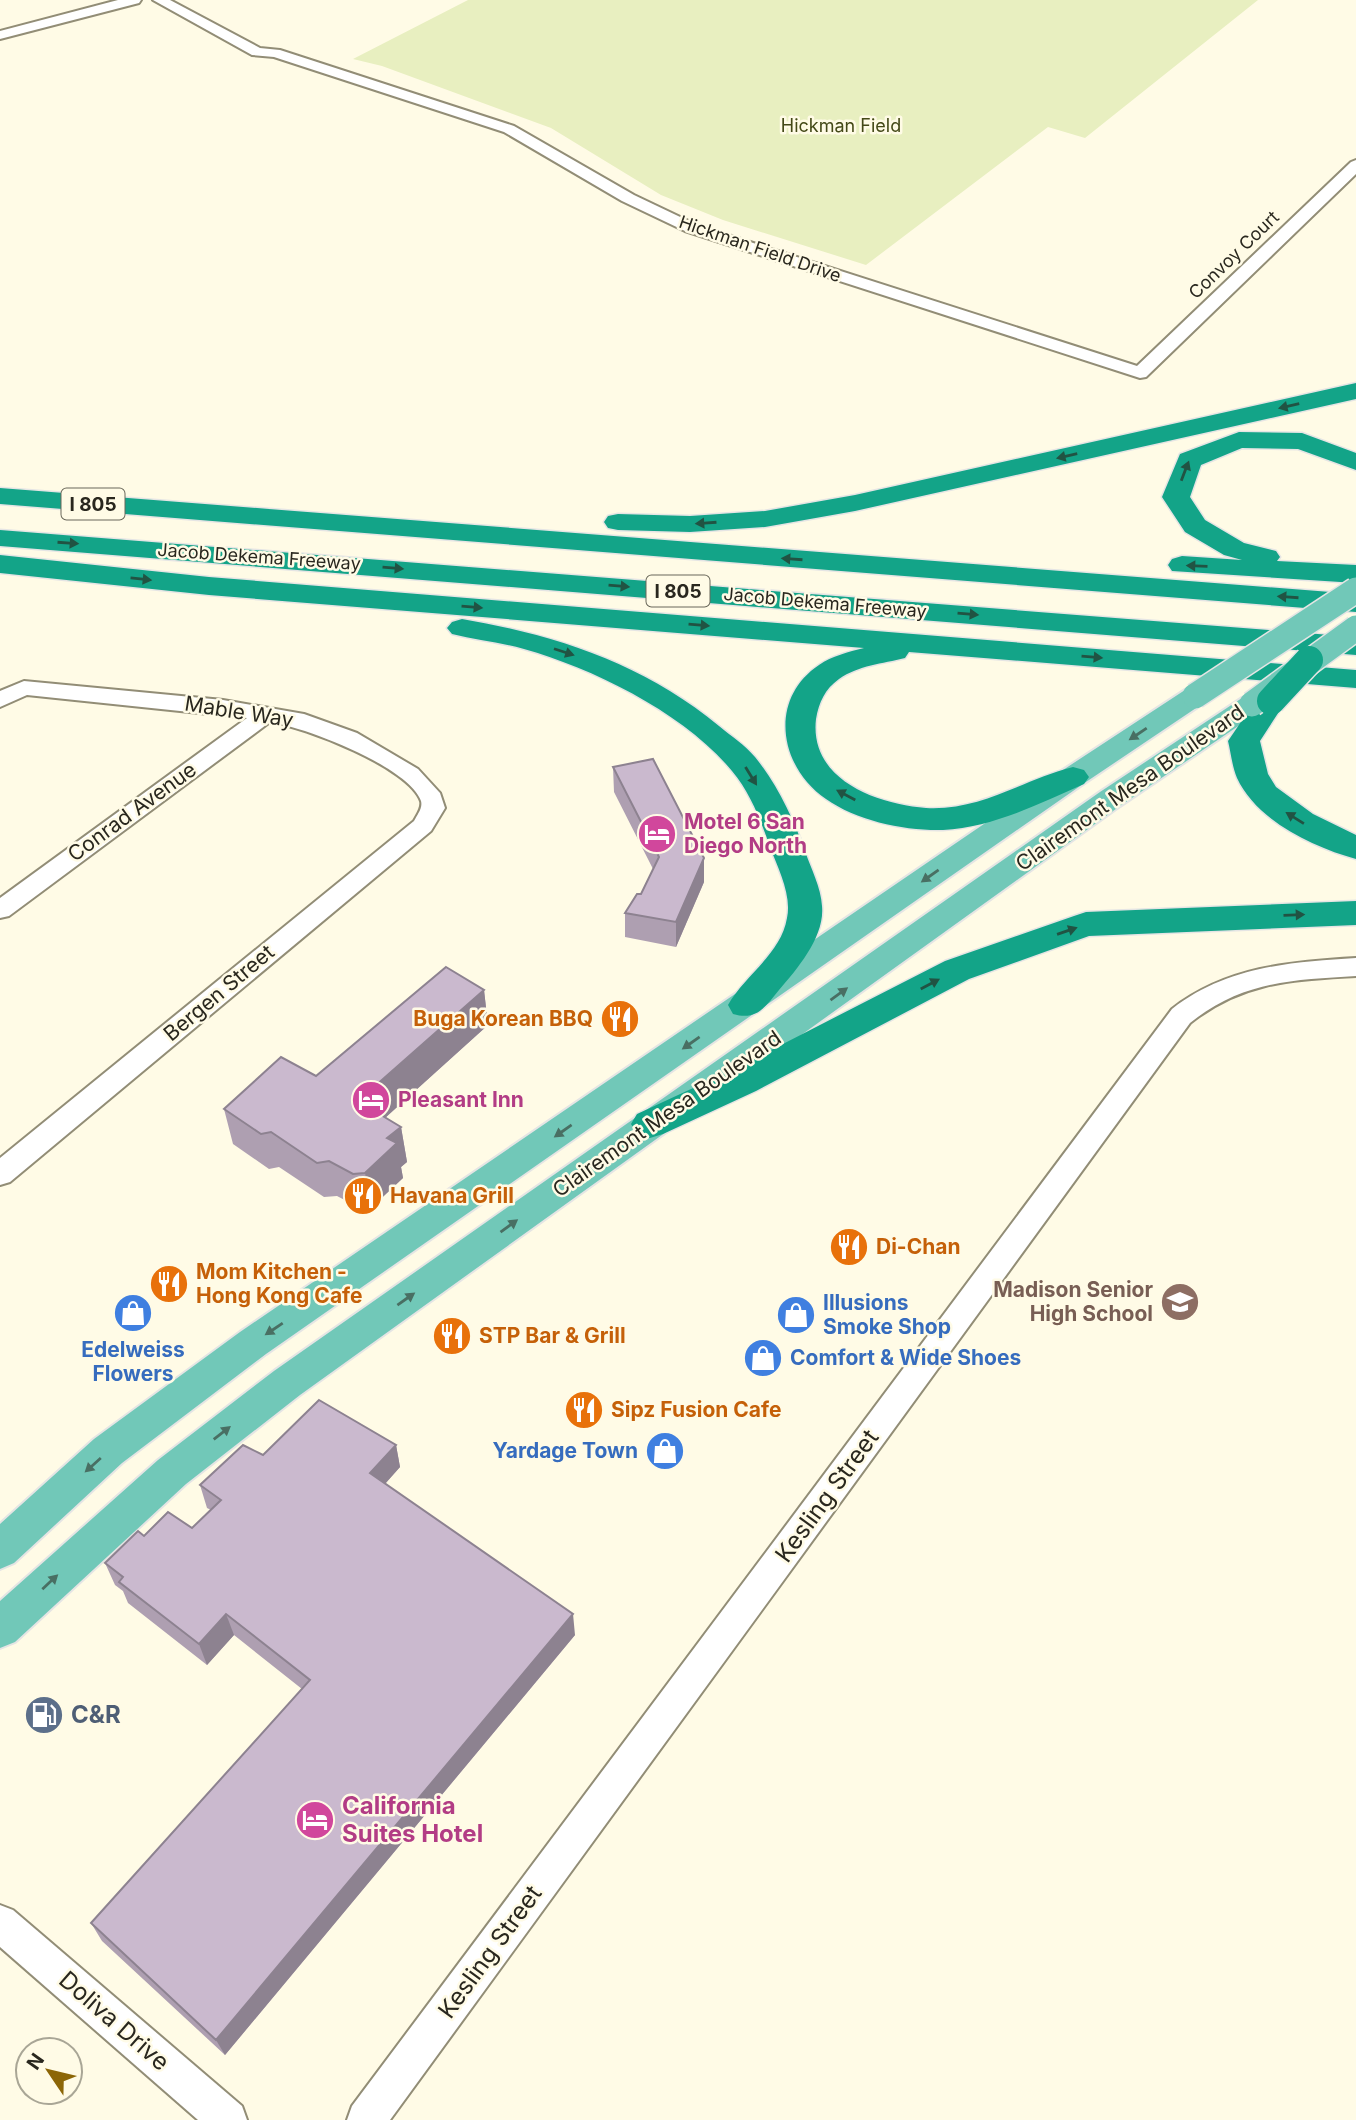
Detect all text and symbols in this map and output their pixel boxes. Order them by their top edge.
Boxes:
park label: Hickman Field [781,115,901,136]
street label: Convoy Court [1184,206,1283,303]
street label: Hickman Field Drive [676,211,844,286]
one-way arrow [1278,401,1300,412]
one-way arrow [1056,450,1078,461]
one-way arrow [1180,460,1191,481]
road number: I 805 [62,489,124,520]
one-way arrow [695,517,717,528]
one-way arrow [57,538,79,549]
street label: Jacob Dekema Freeway [157,539,361,574]
one-way arrow [781,553,803,564]
one-way arrow [1186,560,1208,571]
one-way arrow [382,563,404,574]
one-way arrow [130,574,152,585]
road number: I 805 [646,576,710,606]
one-way arrow [609,581,631,592]
street label: Jacob Dekema Freeway [723,583,928,622]
one-way arrow [1277,591,1299,602]
one-way arrow [461,602,483,613]
one-way arrow [957,609,979,620]
one-way arrow [688,620,710,631]
one-way arrow [554,647,575,658]
one-way arrow [1081,652,1103,663]
street label: Mable Way [183,691,295,732]
street label: Clairemont Mesa Boulevard [1011,699,1249,876]
one-way arrow [1128,727,1148,740]
street label: Conrad Avenue [63,757,201,867]
one-way arrow [744,766,757,786]
one-way arrow [836,790,856,802]
place label: Motel 6 San Diego North [684,809,807,858]
one-way arrow [1285,811,1304,824]
hotel icon: Motel 6 San Diego North [636,813,678,855]
one-way arrow [921,869,939,883]
one-way arrow [1283,910,1305,921]
one-way arrow [1057,925,1078,936]
street label: Bergen Street [158,939,279,1046]
one-way arrow [920,978,939,990]
one-way arrow [830,987,848,1001]
restaurant icon: Buga Korean BBQ [599,998,641,1040]
place label: Buga Korean BBQ [413,1006,593,1031]
street label: Clairemont Mesa Boulevard [548,1025,786,1202]
one-way arrow [682,1036,700,1050]
hotel icon: Pleasant Inn [350,1079,392,1121]
place label: Pleasant Inn [398,1087,524,1112]
one-way arrow [554,1124,572,1138]
restaurant icon: Havana Grill [342,1175,384,1217]
place label: Havana Grill [390,1183,514,1208]
one-way arrow [500,1219,518,1233]
restaurant icon: Di-Chan [828,1226,870,1268]
place label: Di-Chan [876,1234,961,1259]
place label: Mom Kitchen - Hong Kong Cafe [196,1259,363,1308]
restaurant icon: Mom Kitchen - Hong Kong Cafe [148,1263,190,1305]
place label: Madison Senior High School [993,1277,1153,1326]
school or university icon: Madison Senior High School [1159,1281,1201,1323]
place label: Illusions Smoke Shop [823,1290,951,1339]
shop icon: Edelweiss Flowers [112,1292,154,1334]
one-way arrow [397,1293,415,1307]
shop icon: Illusions Smoke Shop [775,1294,817,1336]
restaurant icon: STP Bar & Grill [431,1315,473,1357]
one-way arrow [265,1322,284,1335]
place label: STP Bar & Grill [479,1323,626,1348]
place label: Edelweiss Flowers [81,1337,185,1386]
shop icon: Comfort & Wide Shoes [742,1337,784,1379]
place label: Comfort & Wide Shoes [790,1345,1021,1370]
restaurant icon: Sipz Fusion Cafe [563,1389,605,1431]
place label: Sipz Fusion Cafe [611,1397,781,1422]
street label: Kesling Street [769,1424,885,1568]
one-way arrow [213,1427,231,1441]
shop icon: Yardage Town [644,1430,686,1472]
place label: Yardage Town [492,1438,638,1463]
one-way arrow [84,1457,102,1473]
one-way arrow [41,1574,58,1590]
fuel station icon: C&R [23,1694,65,1736]
place label: C&R [71,1700,121,1729]
place label: California Suites Hotel [342,1791,483,1848]
hotel icon: California Suites Hotel [294,1799,336,1841]
street label: Kesling Street [432,1880,548,2024]
street label: Doliva Drive [53,1965,175,2076]
north arrow [14,2036,84,2106]
text: N [22,2049,49,2074]

